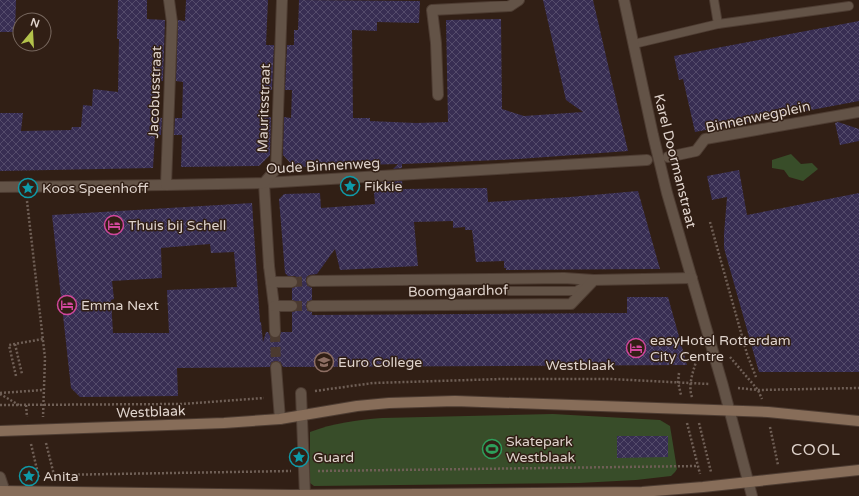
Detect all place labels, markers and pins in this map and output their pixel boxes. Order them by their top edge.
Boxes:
place icon: Fikkie [339,175,361,197]
place icon: Koos Speenhoff [17,177,39,199]
place label: Fikkie [364,178,403,195]
place label: Koos Speenhoff [42,180,148,197]
hotel icon: Thuis bij Schell [103,214,125,236]
place label: Thuis bij Schell [128,217,226,234]
hotel icon: Emma Next [56,294,78,316]
place label: Emma Next [81,297,160,314]
place label: easyHotel Rotterdam City Centre [650,332,791,365]
hotel icon: easyHotel Rotterdam City Centre [625,337,647,359]
school or university icon: Euro College [313,351,335,373]
place label: Euro College [338,354,422,371]
place label: Skatepark Westblaak [506,433,576,466]
sports icon: Skatepark Westblaak [481,438,503,460]
place icon: Guard [288,446,310,468]
place label: Guard [313,449,354,466]
place icon: Anita [18,465,40,487]
place label: Anita [43,468,79,485]

